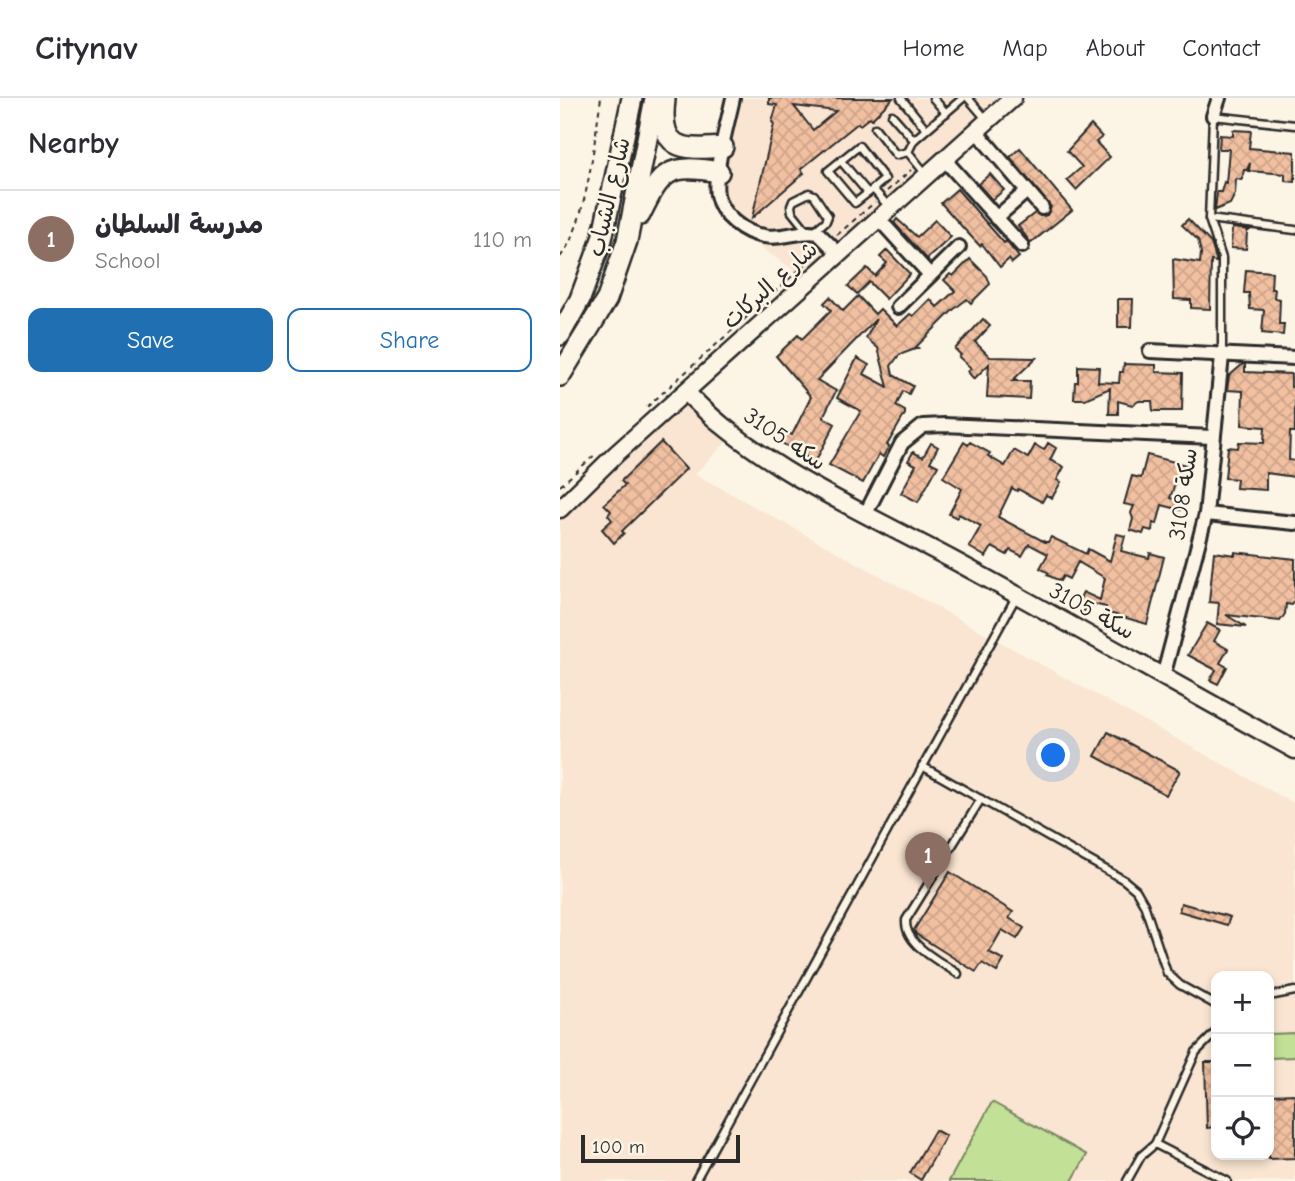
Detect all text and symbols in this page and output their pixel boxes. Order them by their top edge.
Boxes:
text: Citynav [35,29,138,67]
text: Home [903,34,964,62]
text: Map [1002,34,1048,62]
text: About [1086,34,1144,62]
text: Contact [1182,34,1260,62]
text: Nearby [28,126,119,161]
street label: شارع الشباب [582,135,638,260]
text: مدرسة السلطان [95,210,263,240]
text: 1 [46,226,56,253]
text: 110 m [473,226,532,253]
street label: شارع البركات [717,235,824,336]
text: School [95,247,160,274]
button: Save [28,308,273,372]
button: Share [287,308,532,372]
street label: سكه 3105 [739,402,831,476]
street label: سكة 3108 [1163,446,1203,542]
street label: سكة 3105 [1045,577,1139,645]
your location [1036,738,1070,772]
pin: 1 [905,832,951,890]
map controls [1211,971,1274,1160]
button: + [1211,971,1274,1034]
button: − [1211,1034,1274,1097]
button: locate [1211,1097,1274,1160]
scale bar [581,1132,740,1164]
text: 100 m [592,1136,645,1158]

